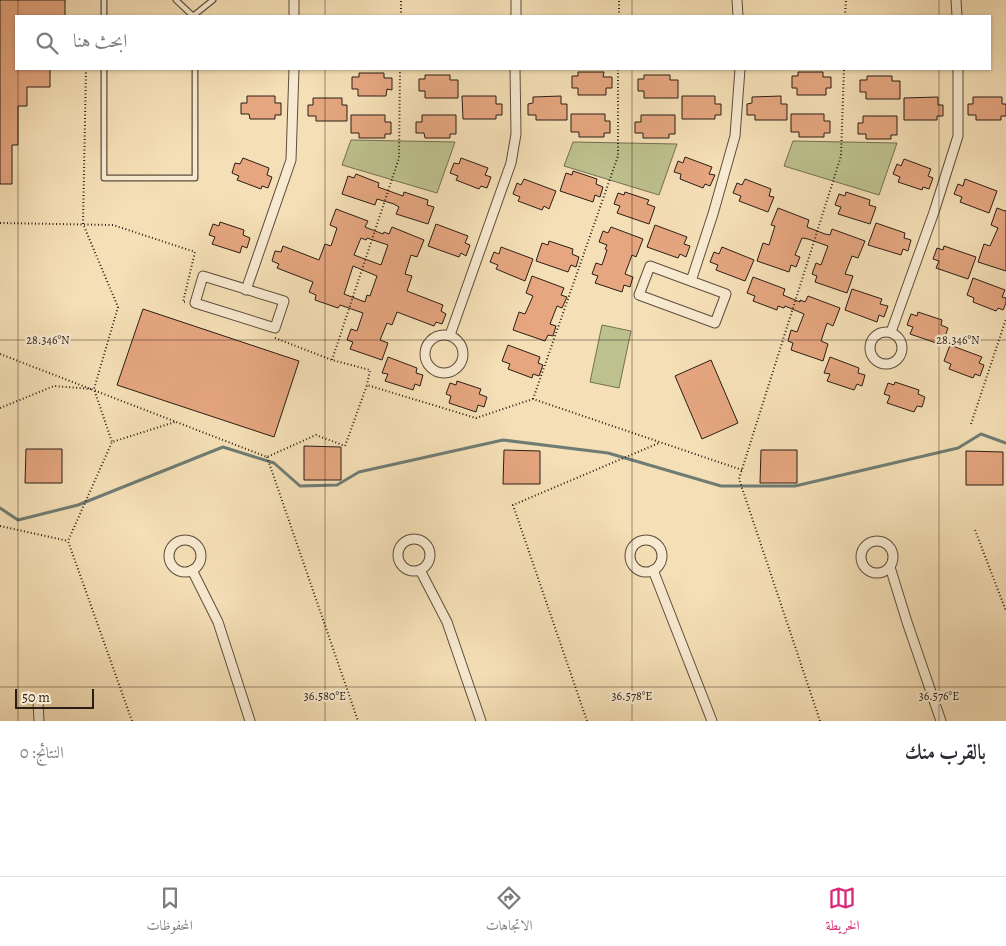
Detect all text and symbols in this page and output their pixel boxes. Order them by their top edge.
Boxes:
search box [15,15,991,70]
text: ابحث هنا [73,28,127,54]
icon: search [33,29,61,57]
text: 28.346°N [26,332,70,348]
text: 28.346°N [936,332,980,348]
scale bar [15,686,94,709]
text: 50 m [22,688,50,707]
text: 36.580°E [304,688,346,704]
text: 36.578°E [612,688,652,704]
text: 36.576°E [919,688,959,704]
text: بالقرب منك [905,738,986,766]
text: النتائج: 0 [20,742,64,764]
tab: المحفوظات [147,884,193,939]
tab: الاتجاهات [486,884,532,939]
tab: الخريطة [825,884,860,939]

